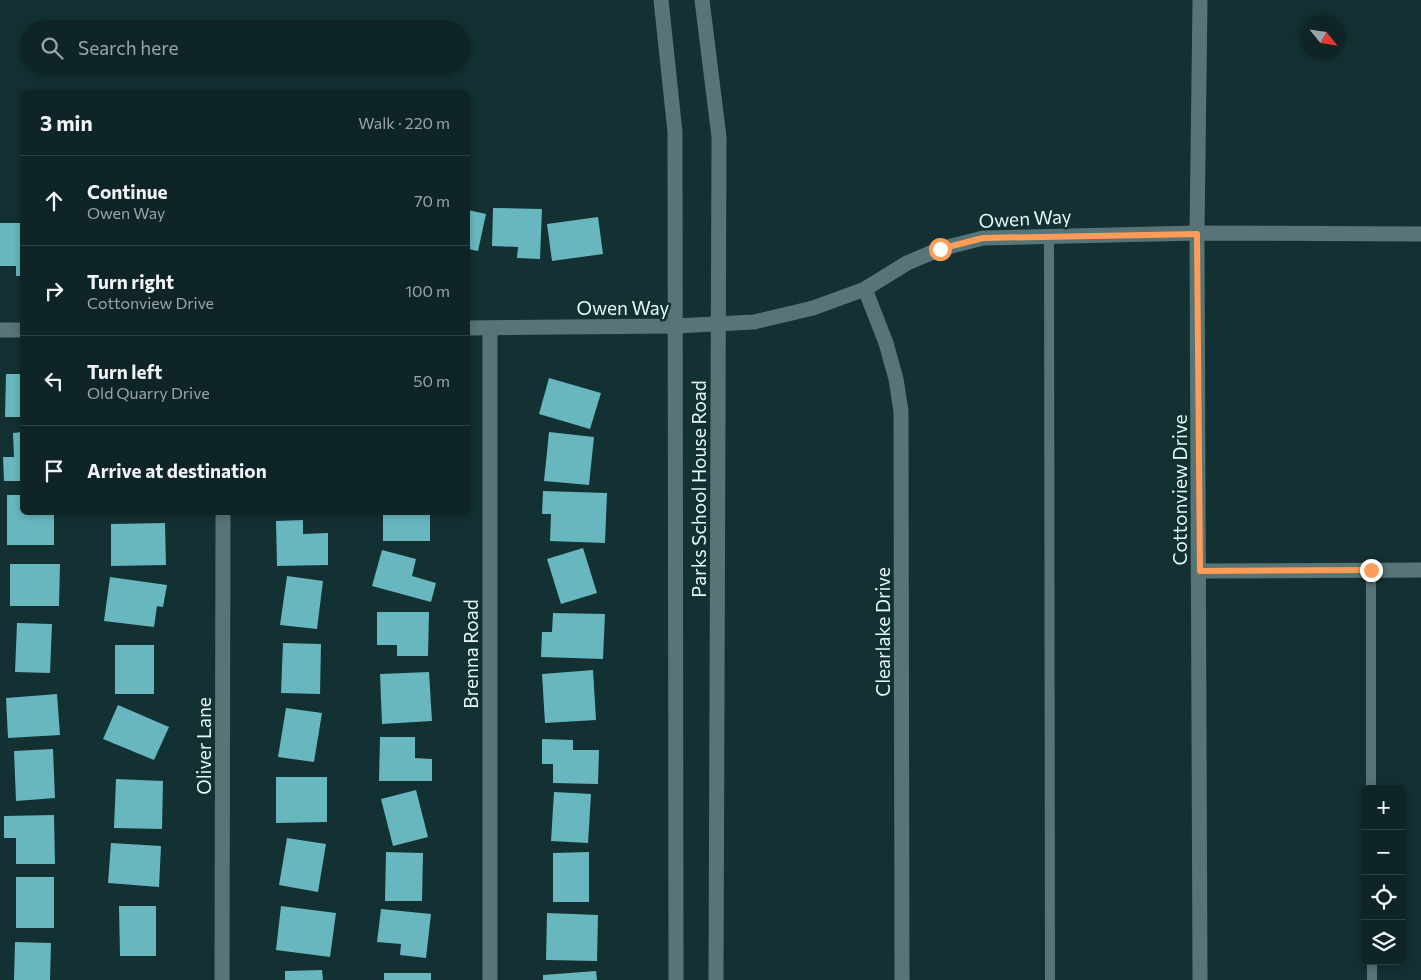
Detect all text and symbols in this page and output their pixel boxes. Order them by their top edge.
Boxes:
north arrow [1301,15,1346,60]
search box [20,20,470,75]
icon: search [38,34,66,62]
text: Search here [78,36,178,59]
text: 3 min [40,110,93,135]
text: Walk · 220 m [358,113,450,132]
text: Continue [87,180,167,203]
icon: ahead [40,187,68,215]
text: 70 m [414,191,450,210]
text: Owen Way [87,203,165,222]
street label: Owen Way [978,204,1072,232]
route start [929,238,952,261]
text: Turn right [87,270,174,293]
icon: right [40,277,68,305]
text: 100 m [405,281,450,300]
text: Cottonview Drive [87,293,214,312]
street label: Owen Way [577,296,670,319]
text: Turn left [87,360,162,383]
icon: left [40,367,68,395]
text: 50 m [413,371,450,390]
street label: Parks School House Road [687,380,710,598]
text: Old Quarry Drive [87,383,210,402]
street label: Cottonview Drive [1168,415,1191,565]
icon: arrive [40,457,68,485]
text: Arrive at destination [87,459,267,482]
route end [1360,559,1383,582]
street label: Clearlake Drive [871,567,894,697]
street label: Brenna Road [459,599,482,709]
street label: Oliver Lane [192,697,215,795]
map controls [1361,785,1406,965]
button: + [1361,785,1406,830]
button: − [1361,830,1406,875]
button: locate [1361,875,1406,920]
button: layers [1361,920,1406,965]

